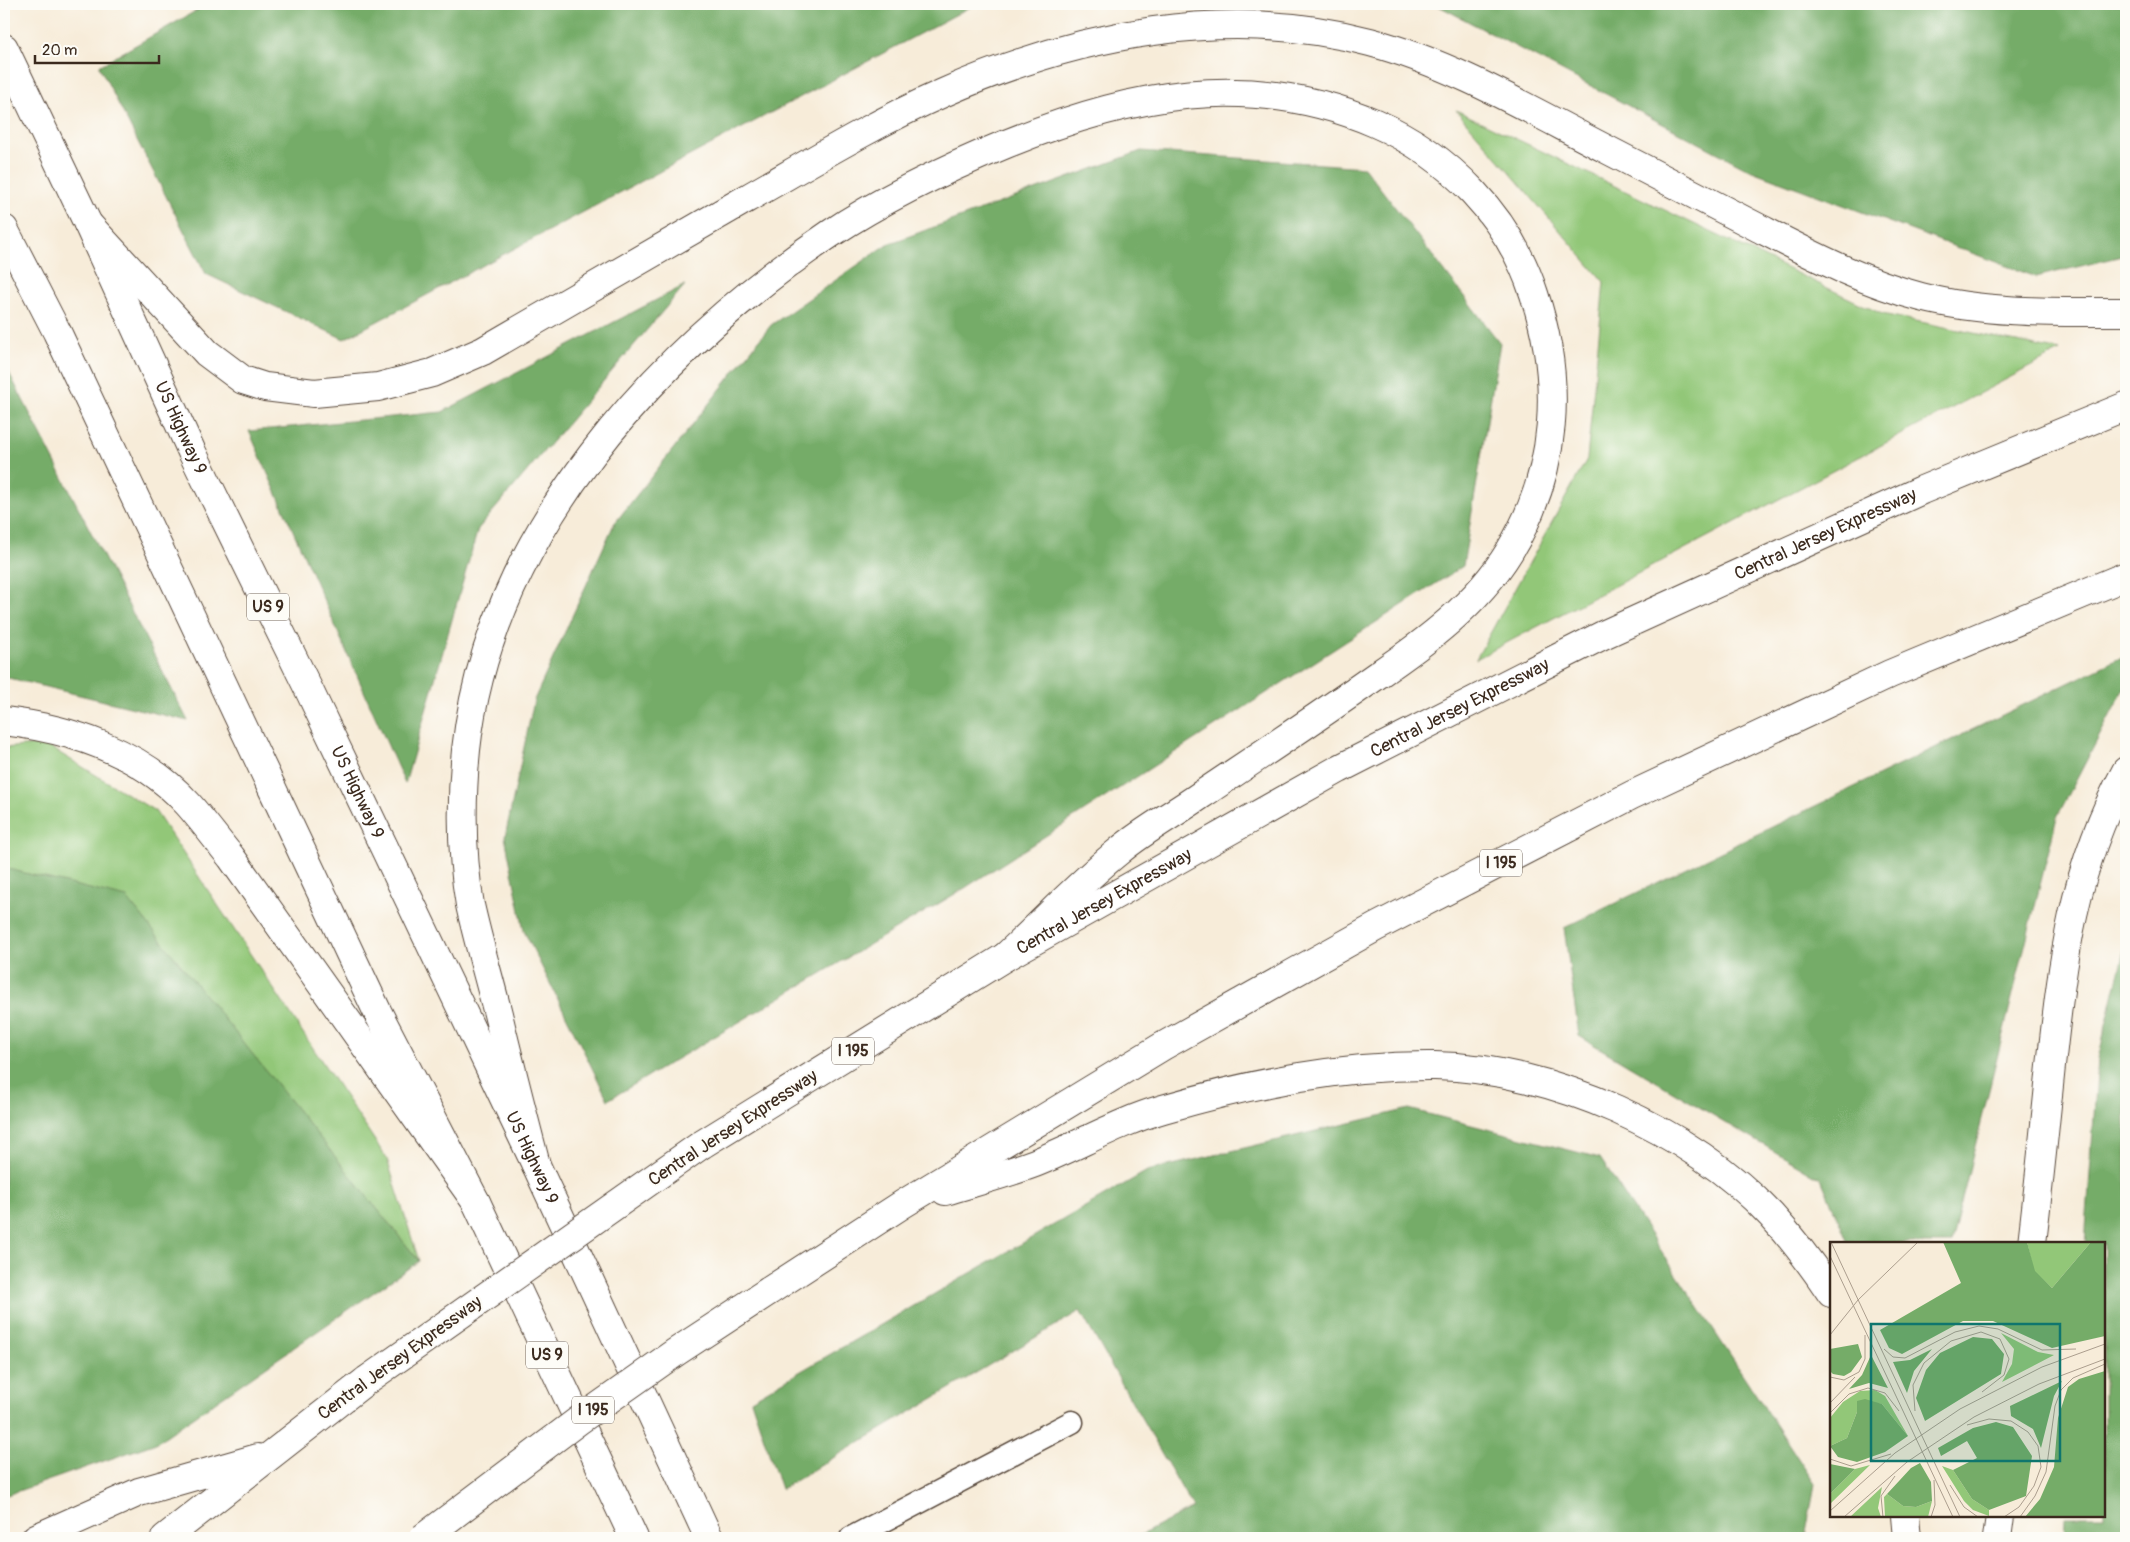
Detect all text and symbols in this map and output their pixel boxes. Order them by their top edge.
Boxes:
scale bar [35,32,159,64]
text: 20 m [42,41,77,60]
street label: US Highway 9 [150,377,213,478]
street label: Central Jersey Expressway [1731,482,1920,585]
road number: US 9 [247,594,289,620]
street label: Central Jersey Expressway [1366,653,1553,763]
street label: US Highway 9 [326,742,390,842]
street label: Central Jersey Expressway [1012,843,1196,960]
road number: I 195 [1480,850,1522,876]
road number: I 195 [832,1038,874,1064]
street label: Central Jersey Expressway [644,1064,822,1191]
street label: US Highway 9 [500,1107,564,1208]
inset map [1830,1242,2105,1517]
street label: Central Jersey Expressway [313,1290,487,1425]
road number: US 9 [526,1342,568,1368]
road number: I 195 [572,1396,614,1424]

